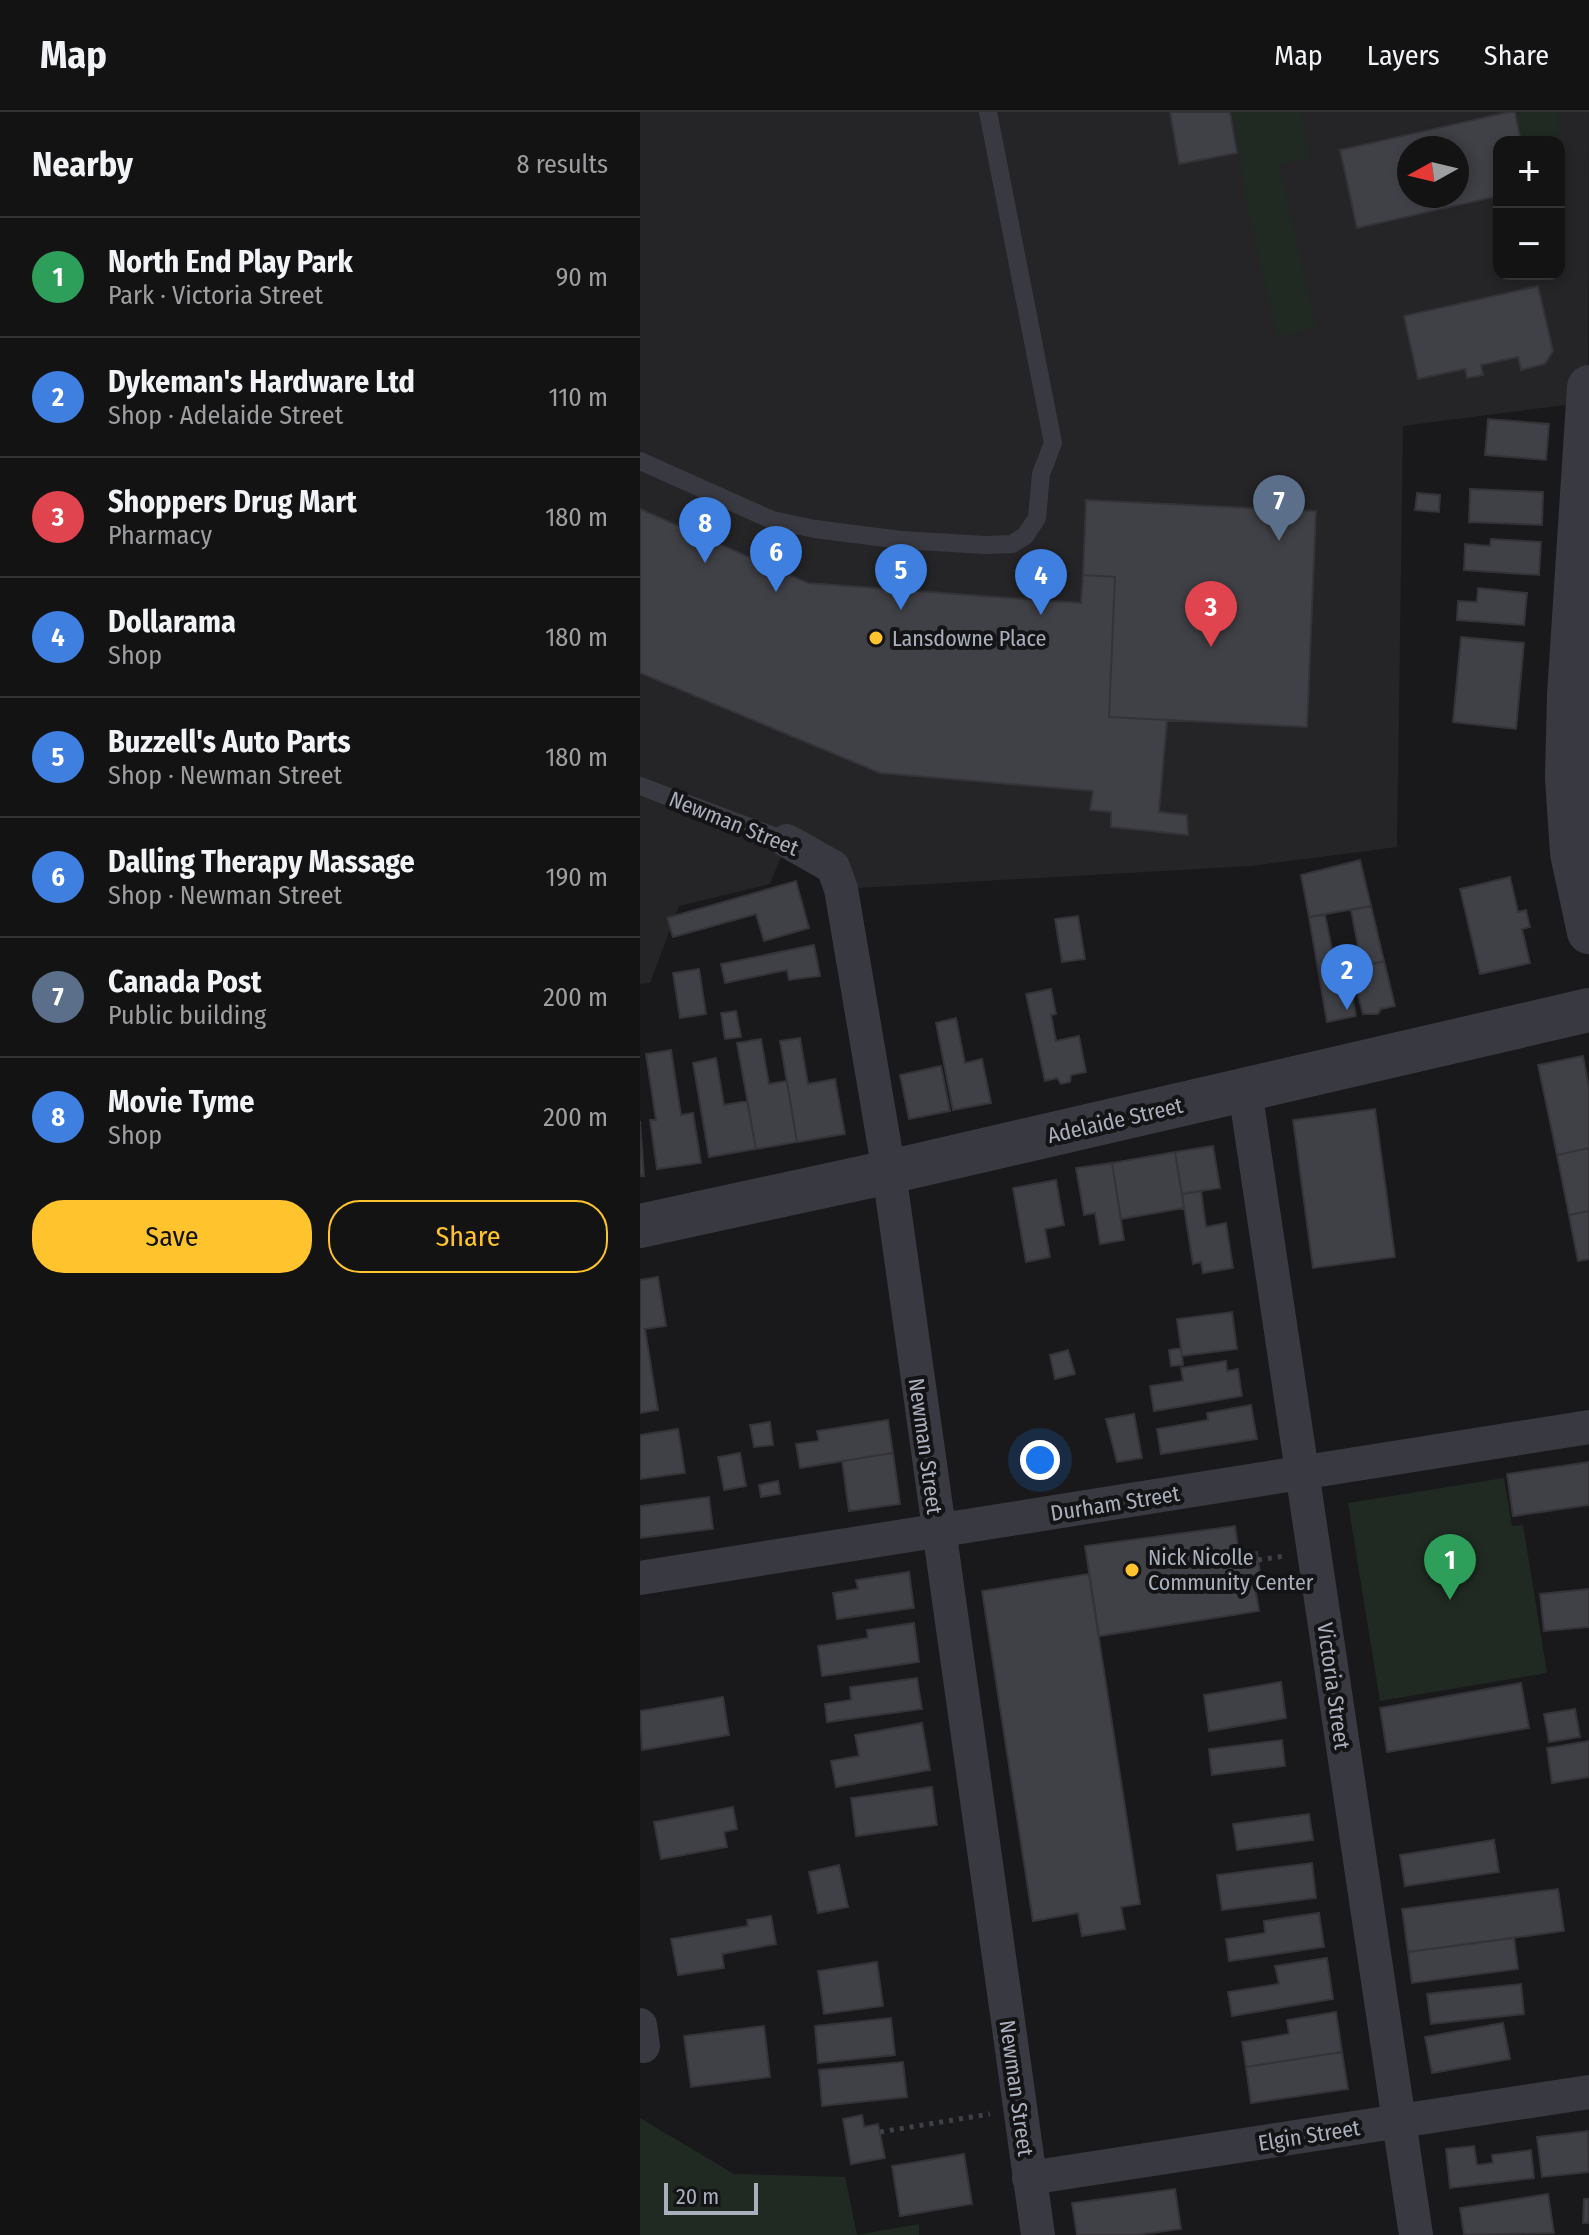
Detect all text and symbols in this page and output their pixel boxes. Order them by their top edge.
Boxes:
text: Map [40,32,107,78]
text: Map [1274,39,1323,72]
text: Layers [1367,39,1440,72]
text: Share [1484,39,1549,72]
north arrow [1397,136,1469,208]
map controls [1493,136,1565,280]
button: + [1493,136,1565,208]
text: Nearby [32,144,133,185]
text: 8 results [517,149,608,180]
button: − [1493,208,1565,280]
text: North End Play Park [108,244,353,280]
text: 1 [53,262,64,293]
text: 90 m [556,262,608,293]
text: Park · Victoria Street [108,280,323,311]
text: Dykeman's Hardware Ltd [108,364,415,400]
text: 2 [52,382,64,413]
text: 110 m [548,382,608,413]
text: Shop · Adelaide Street [108,400,343,431]
pin: 7 [1253,475,1305,541]
text: Shoppers Drug Mart [108,484,357,520]
pin: 8 [679,497,731,563]
text: 3 [52,502,64,533]
text: 180 m [545,502,608,533]
text: Pharmacy [108,520,212,551]
pin: 6 [750,526,802,592]
pin: 5 [875,544,927,610]
pin: 4 [1015,549,1067,615]
pin: 3 [1185,581,1237,647]
text: Dollarama [108,604,236,640]
text: 4 [51,622,65,653]
text: 180 m [545,622,608,653]
place label: Lansdowne Place [892,625,1046,652]
marker: Lansdowne Place [867,629,885,647]
text: Shop [108,640,162,671]
text: Buzzell's Auto Parts [108,724,351,760]
text: 5 [52,742,64,773]
text: 180 m [545,742,608,773]
text: Shop · Newman Street [108,760,342,791]
street label: Newman Street [665,785,803,862]
text: Dalling Therapy Massage [108,844,415,880]
text: 6 [51,862,65,893]
text: 190 m [546,862,608,893]
text: Shop · Newman Street [108,880,342,911]
pin: 2 [1321,944,1373,1010]
text: Canada Post [108,964,262,1000]
text: 7 [52,982,64,1013]
text: 200 m [543,982,608,1013]
text: Public building [108,1000,266,1031]
text: Movie Tyme [108,1084,255,1120]
street label: Adelaide Street [1045,1092,1186,1149]
text: 8 [51,1102,65,1133]
text: 200 m [543,1102,608,1133]
text: Shop [108,1120,162,1151]
button: Save [32,1200,312,1273]
button: Share [328,1200,608,1273]
street label: Newman Street [903,1376,949,1517]
your location [1020,1440,1060,1480]
street label: Durham Street [1049,1480,1182,1527]
pin: 1 [1424,1534,1476,1600]
place label: Nick Nicolle Community Center [1148,1544,1314,1596]
marker: Nick Nicolle Community Center [1123,1561,1141,1579]
street label: Victoria Street [1311,1621,1356,1752]
street label: Newman Street [994,2018,1040,2159]
street label: Elgin Street [1256,2114,1363,2157]
scale bar [664,2179,758,2215]
text: 20 m [676,2183,719,2210]

